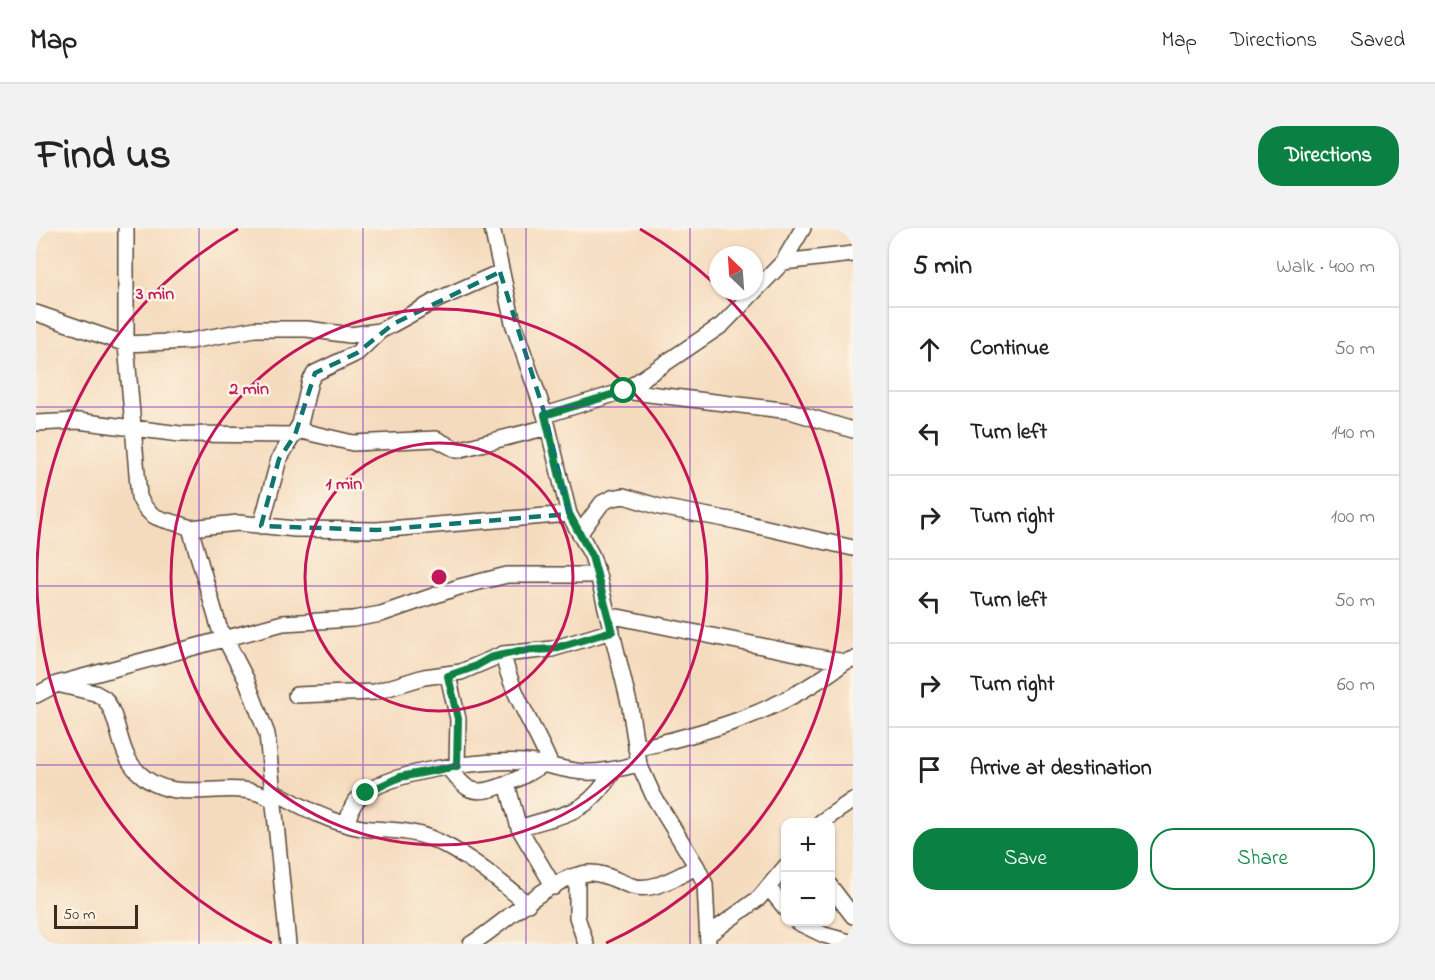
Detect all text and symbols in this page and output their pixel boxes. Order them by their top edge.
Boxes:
text: Map [30,21,77,62]
text: Map [1161,26,1197,56]
text: Directions [1230,26,1317,56]
text: Saved [1350,26,1405,56]
text: Find us [36,126,171,187]
button: Directions [1258,126,1399,186]
north arrow [709,246,763,300]
text: 5 min [913,248,972,286]
text: Walk · 400 m [1276,253,1375,282]
text: 3 min [135,282,174,308]
icon: ahead [913,333,946,366]
text: Continue [970,333,1049,365]
text: 50 m [1334,335,1375,364]
text: 2 min [228,377,269,403]
route start [610,377,636,403]
icon: left [913,417,946,450]
text: Turn left [970,417,1047,449]
text: 140 m [1331,419,1375,448]
text: 1 min [326,472,362,498]
icon: right [913,501,946,534]
text: Turn right [970,501,1055,533]
text: 100 m [1331,503,1375,532]
centre of rings [429,567,449,587]
icon: left [913,585,946,618]
text: Turn left [970,585,1047,617]
text: 50 m [1334,587,1375,616]
icon: right [913,669,946,702]
text: Turn right [970,669,1055,701]
text: 60 m [1337,671,1375,700]
icon: arrive [913,753,946,786]
text: Arrive at destination [970,753,1152,785]
route end [352,779,378,805]
map controls [781,818,835,926]
button: + [781,818,835,872]
button: Save [913,828,1138,890]
button: Share [1150,828,1375,890]
button: − [781,872,835,926]
scale bar [54,902,138,930]
text: 50 m [63,903,95,927]

